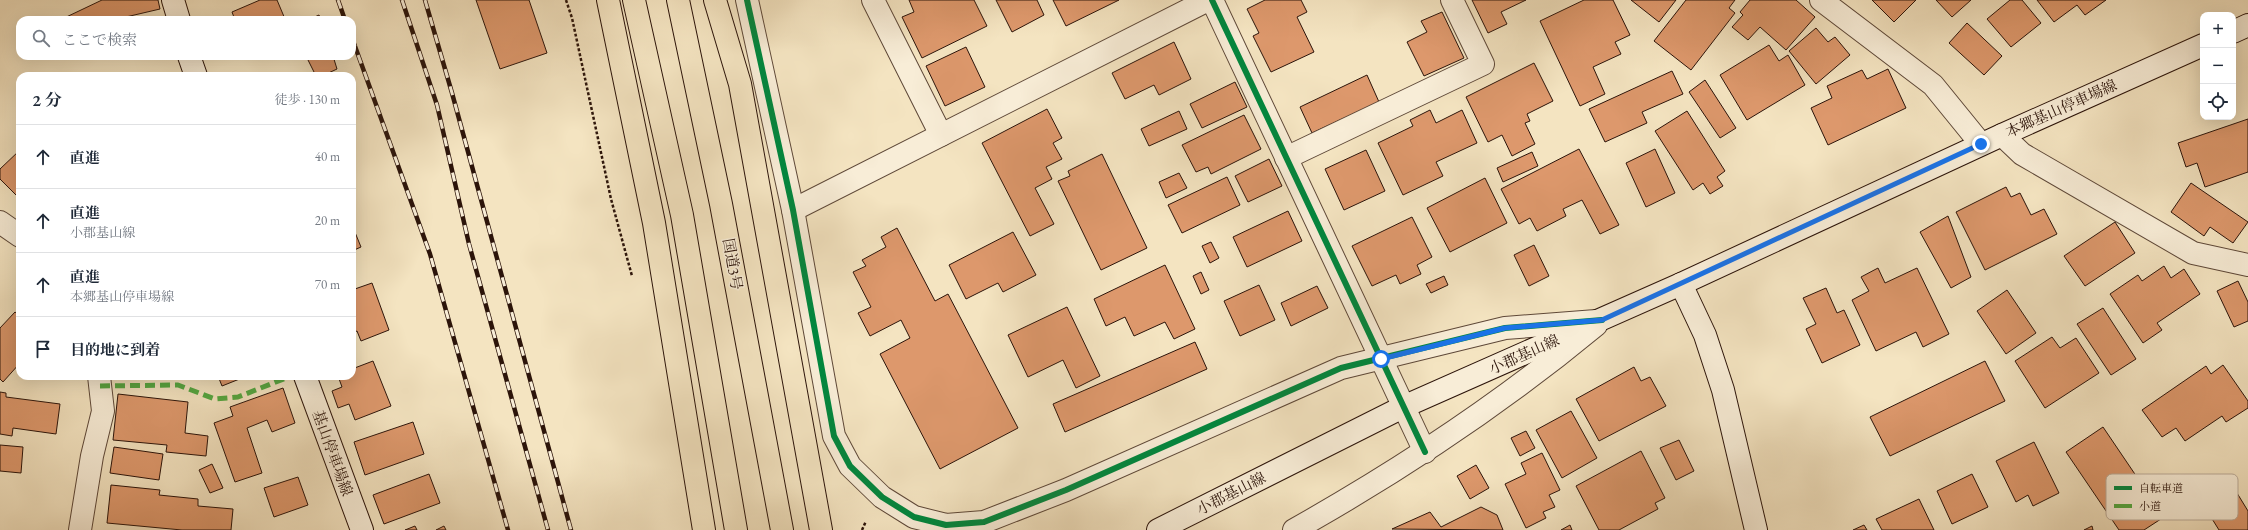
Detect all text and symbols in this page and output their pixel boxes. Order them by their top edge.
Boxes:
map controls [2200,12,2236,120]
button: + [2200,12,2236,48]
search box [16,16,356,60]
icon: search [30,27,52,49]
text: ここで検索 [62,30,137,49]
button: − [2200,48,2236,84]
street label: 本郷基山停車場線 [2002,75,2120,141]
button: locate [2200,84,2236,120]
text: 2 分 [32,89,62,111]
text: 徒歩 · 130 m [275,91,340,108]
route end [1972,135,1990,153]
icon: ahead [32,146,54,168]
text: 直進 [70,148,100,167]
text: 40 m [315,148,340,165]
text: 直進 [70,203,100,222]
icon: ahead [32,210,54,232]
text: 20 m [315,212,340,229]
text: 小郡基山線 [70,224,135,241]
street label: 国道3号 [719,237,747,291]
text: 直進 [70,267,100,286]
icon: ahead [32,274,54,296]
text: 70 m [315,276,340,293]
text: 本郷基山停車場線 [70,288,174,305]
street label: 小郡基山線 [1486,330,1562,378]
icon: arrive [32,338,54,360]
text: 目的地に到着 [70,340,160,359]
route start [1372,350,1390,368]
street label: 基山停車場線 [309,407,357,499]
street label: 小郡基山線 [1193,468,1269,518]
legend [2106,474,2238,520]
text: 自転車道 [2139,481,2183,495]
text: 小道 [2139,499,2161,513]

